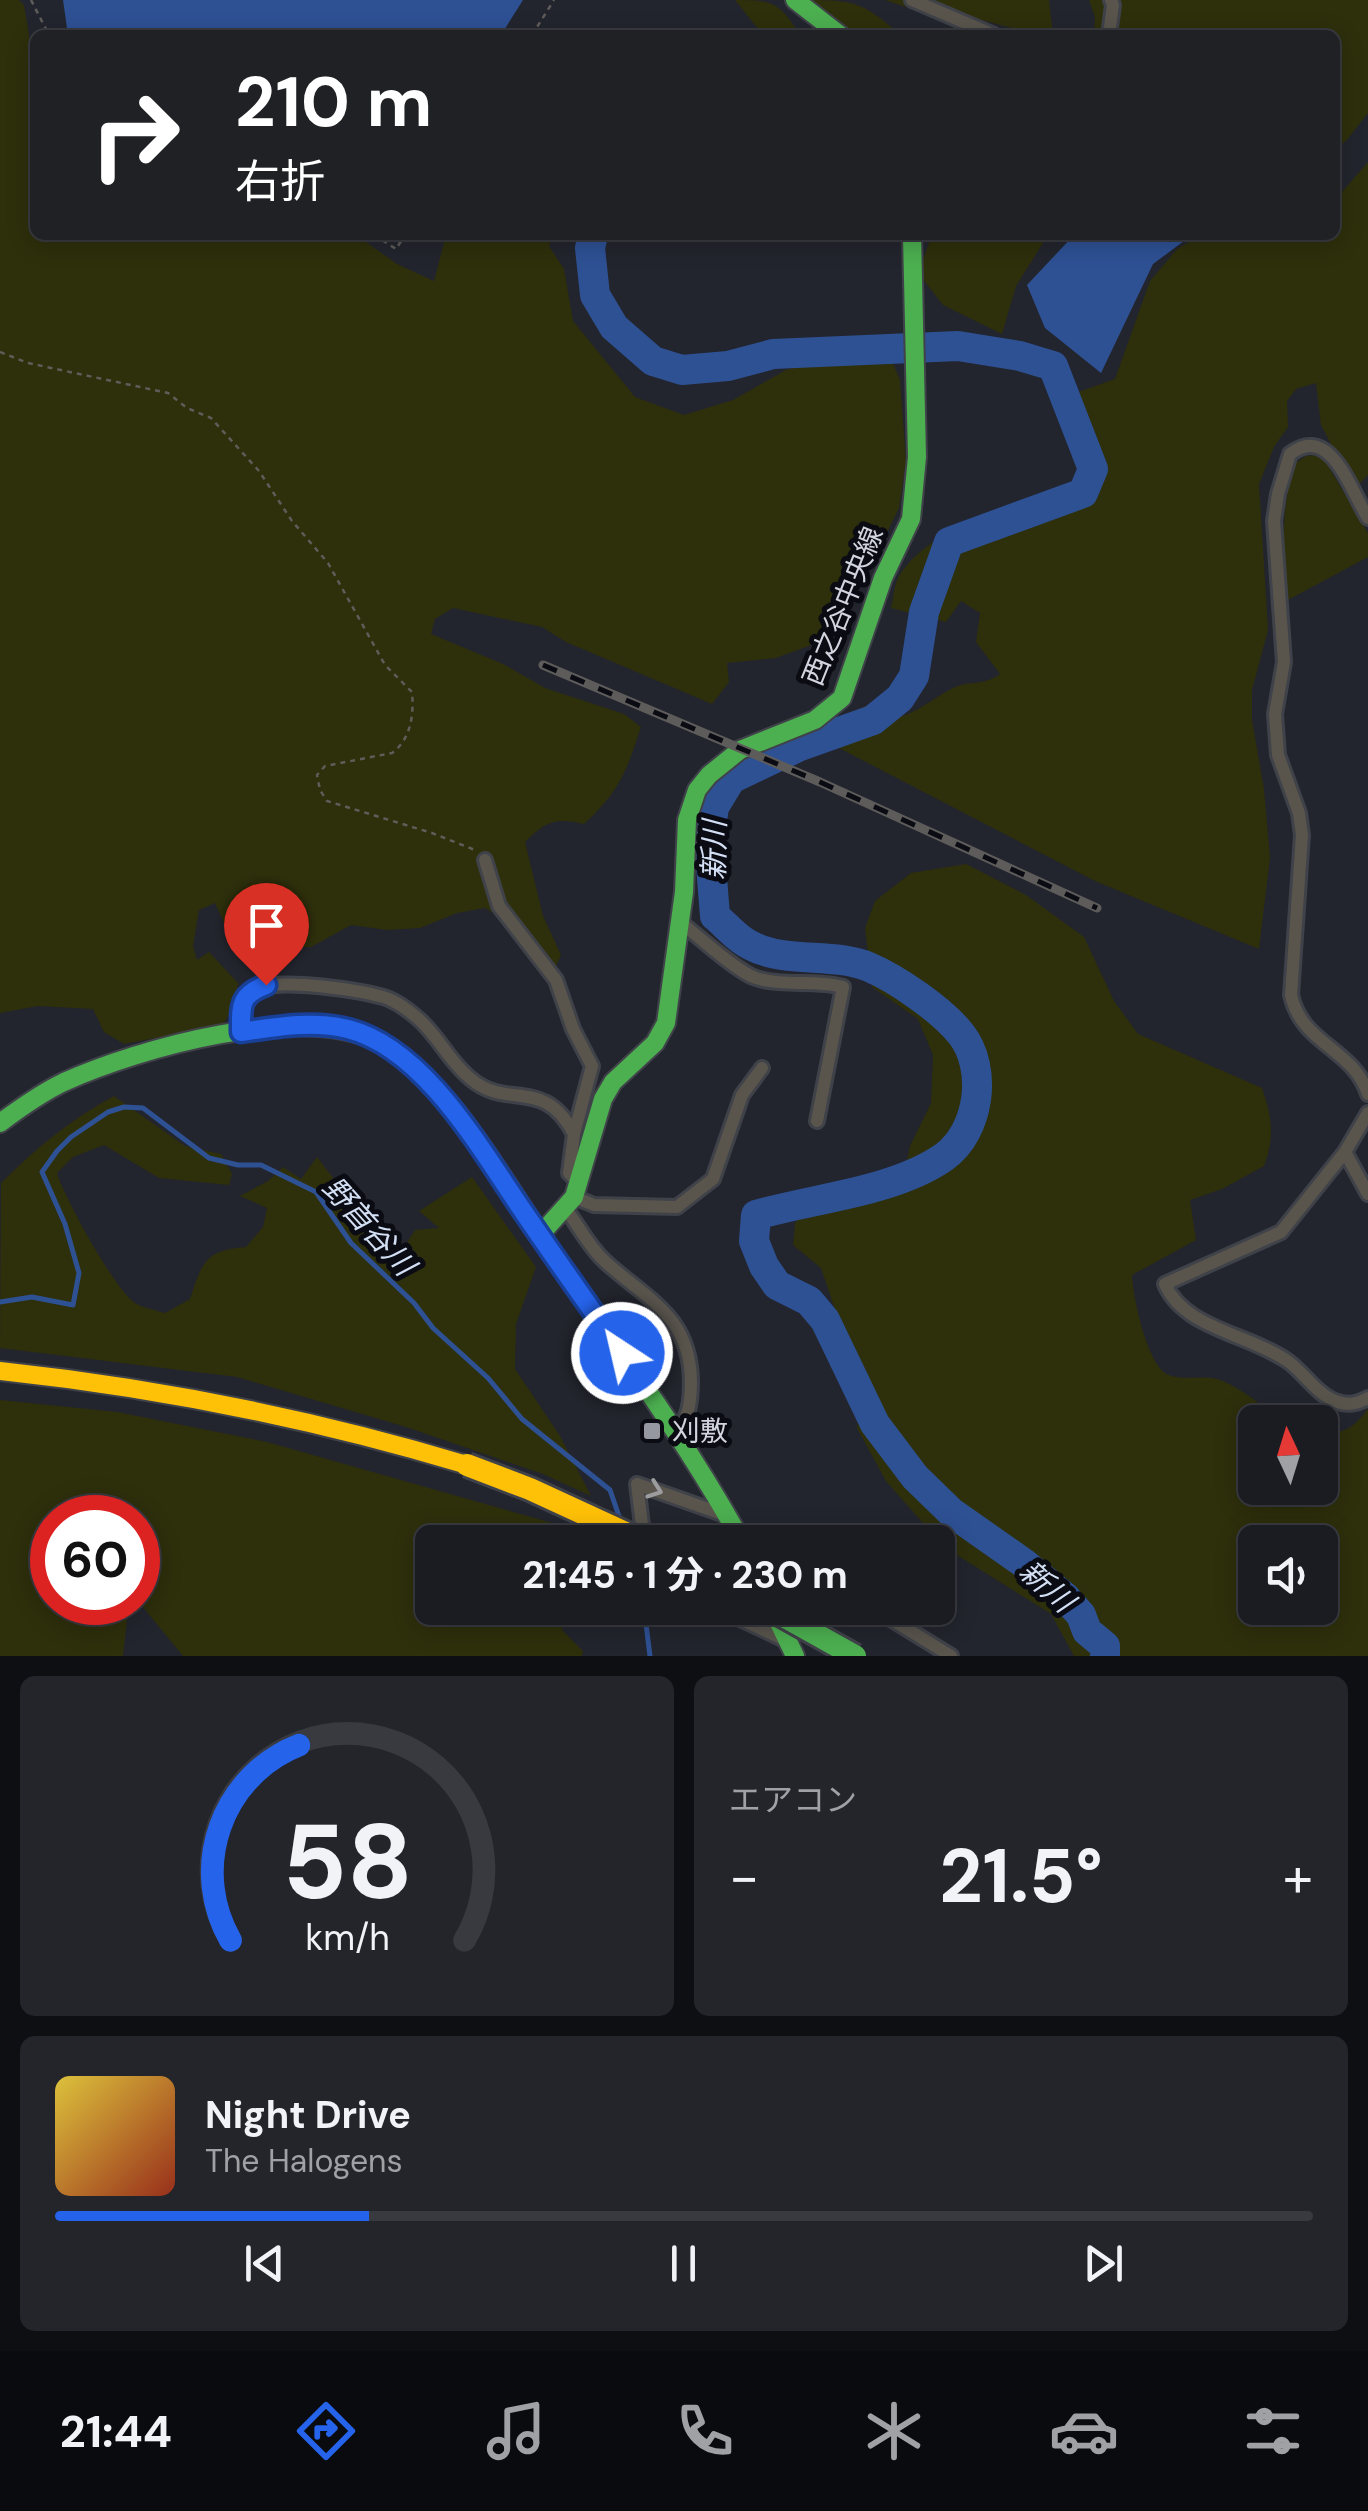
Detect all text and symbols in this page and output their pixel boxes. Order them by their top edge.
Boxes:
text: 210 m [235,57,432,148]
icon: right [70,70,200,200]
text: 右折 [235,152,325,211]
street label: 西之谷中央線 [794,521,892,691]
water label: 新川 [694,817,734,880]
pin [224,883,309,986]
icon: arrive [239,898,294,953]
water label: 野首谷川 [314,1168,426,1286]
position arrow [570,1301,674,1405]
north arrow [1238,1405,1338,1505]
map controls [1238,1405,1338,1625]
place label: 刈敷 [672,1413,728,1450]
marker: 刈敷 [641,1420,663,1442]
one-way arrow [645,1478,662,1499]
speed limit sign: 60 [30,1495,160,1625]
button: sound [1238,1525,1338,1625]
text: 21:45 · 1 分 · 230 m [522,1550,848,1600]
water label: 新川 [1012,1551,1085,1623]
text: エアコン [729,1779,857,1821]
text: 58 [282,1795,412,1930]
text: 21.5° [939,1828,1103,1925]
text: − [729,1841,759,1913]
text: + [1283,1841,1313,1913]
text: km/h [305,1915,389,1961]
text: Night Drive [205,2090,411,2140]
text: The Halogens [205,2140,403,2182]
icon: previous [237,2236,292,2291]
icon: pause [656,2236,711,2291]
icon: next [1076,2236,1131,2291]
icon: directions [291,2396,361,2466]
icon: music [481,2396,551,2466]
icon: phone [670,2396,740,2466]
icon: climate [859,2396,929,2466]
icon: car [1049,2396,1119,2466]
icon: filters [1238,2396,1308,2466]
text: 21:44 [60,2402,172,2461]

